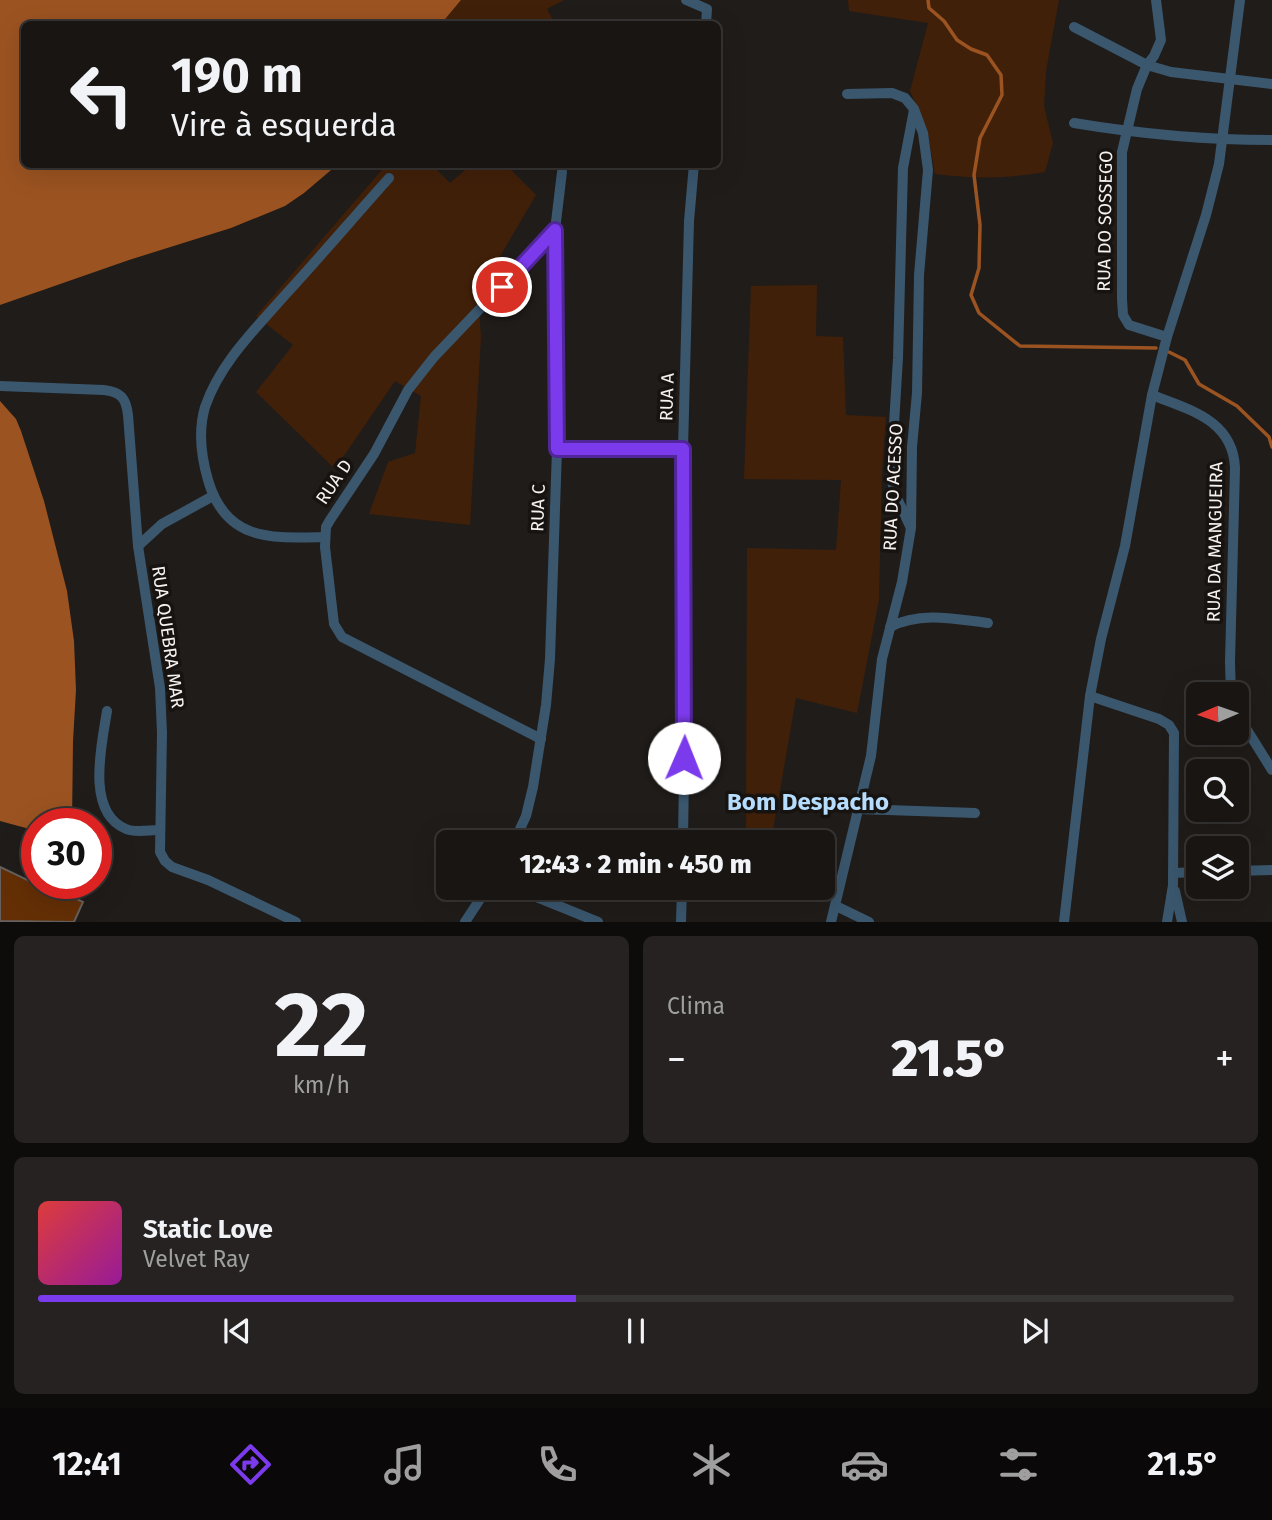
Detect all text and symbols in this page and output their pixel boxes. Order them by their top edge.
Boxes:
text: 190 m [171,46,303,105]
icon: left [56,49,147,140]
text: Vire à esquerda [171,106,397,144]
street label: RUA DO SOSSEGO [1093,150,1117,292]
pin [472,257,532,317]
icon: arrive [483,268,521,306]
street label: RUA A [655,372,679,421]
street label: RUA DO ACESSO [879,423,907,551]
street label: RUA D [311,455,357,509]
street label: RUA DA MANGUEIRA [1203,461,1227,622]
street label: RUA C [526,484,550,532]
street label: RUA QUEBRA MAR [147,564,189,710]
north arrow [1186,682,1250,746]
map controls [1186,682,1249,899]
position arrow [647,721,721,795]
button: search [1186,759,1249,822]
district label: Bom Despacho [727,788,889,816]
speed limit sign: 30 [21,808,112,899]
button: layers [1186,836,1249,899]
text: 12:43 · 2 min · 450 m [519,849,752,880]
text: 22 [274,971,369,1080]
text: Clima [667,992,725,1020]
text: 21.5° [891,1027,1010,1090]
text: − [667,1036,686,1082]
text: + [1215,1036,1234,1082]
text: km/h [293,1071,350,1099]
text: Static Love [143,1214,273,1245]
text: Velvet Ray [143,1245,250,1273]
icon: previous [218,1312,256,1350]
icon: pause [617,1312,655,1350]
icon: next [1016,1312,1054,1350]
icon: directions [226,1440,275,1489]
icon: music [380,1440,429,1489]
icon: phone [533,1440,582,1489]
icon: climate [687,1440,736,1489]
icon: car [840,1440,889,1489]
icon: filters [994,1440,1043,1489]
text: 12:41 [52,1445,122,1483]
text: 21.5° [1148,1445,1220,1483]

